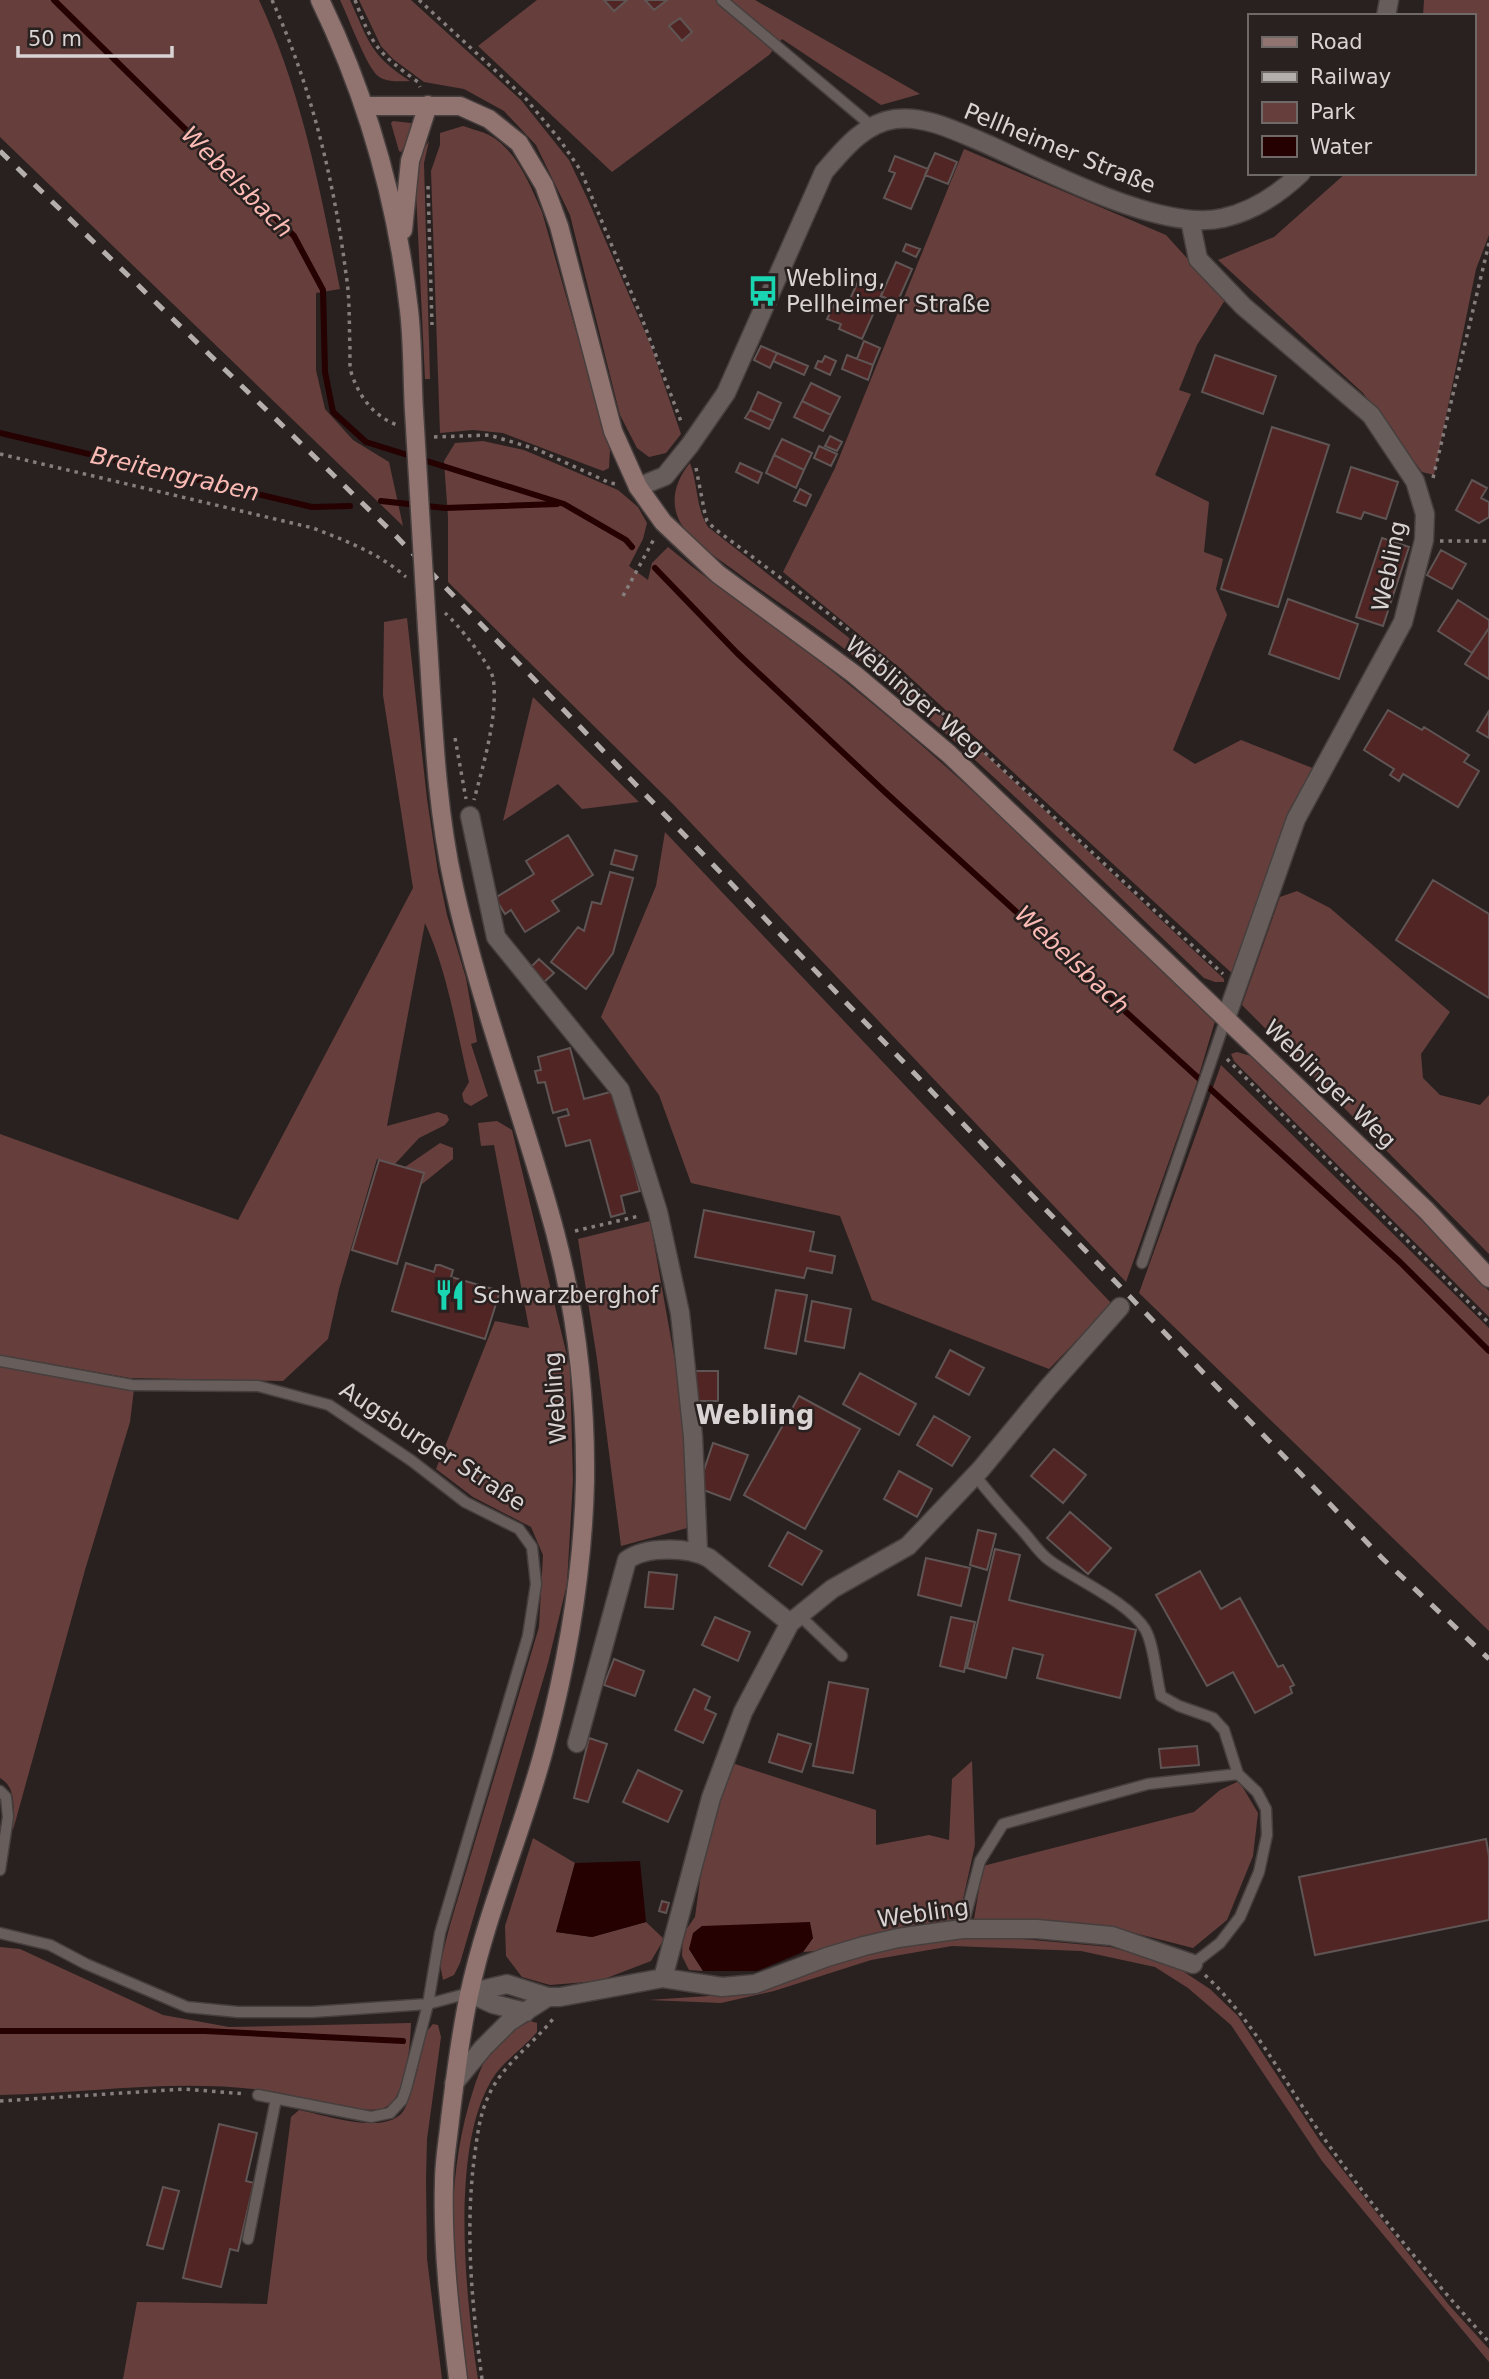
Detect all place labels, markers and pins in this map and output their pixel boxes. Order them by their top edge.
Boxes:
place label: Webling, Pellheimer Straße [786,265,990,317]
bus stop icon: Webling, Pellheimer Straße [746,274,780,308]
restaurant icon: Schwarzberghof [433,1278,467,1312]
place label: Schwarzberghof [473,1282,659,1308]

